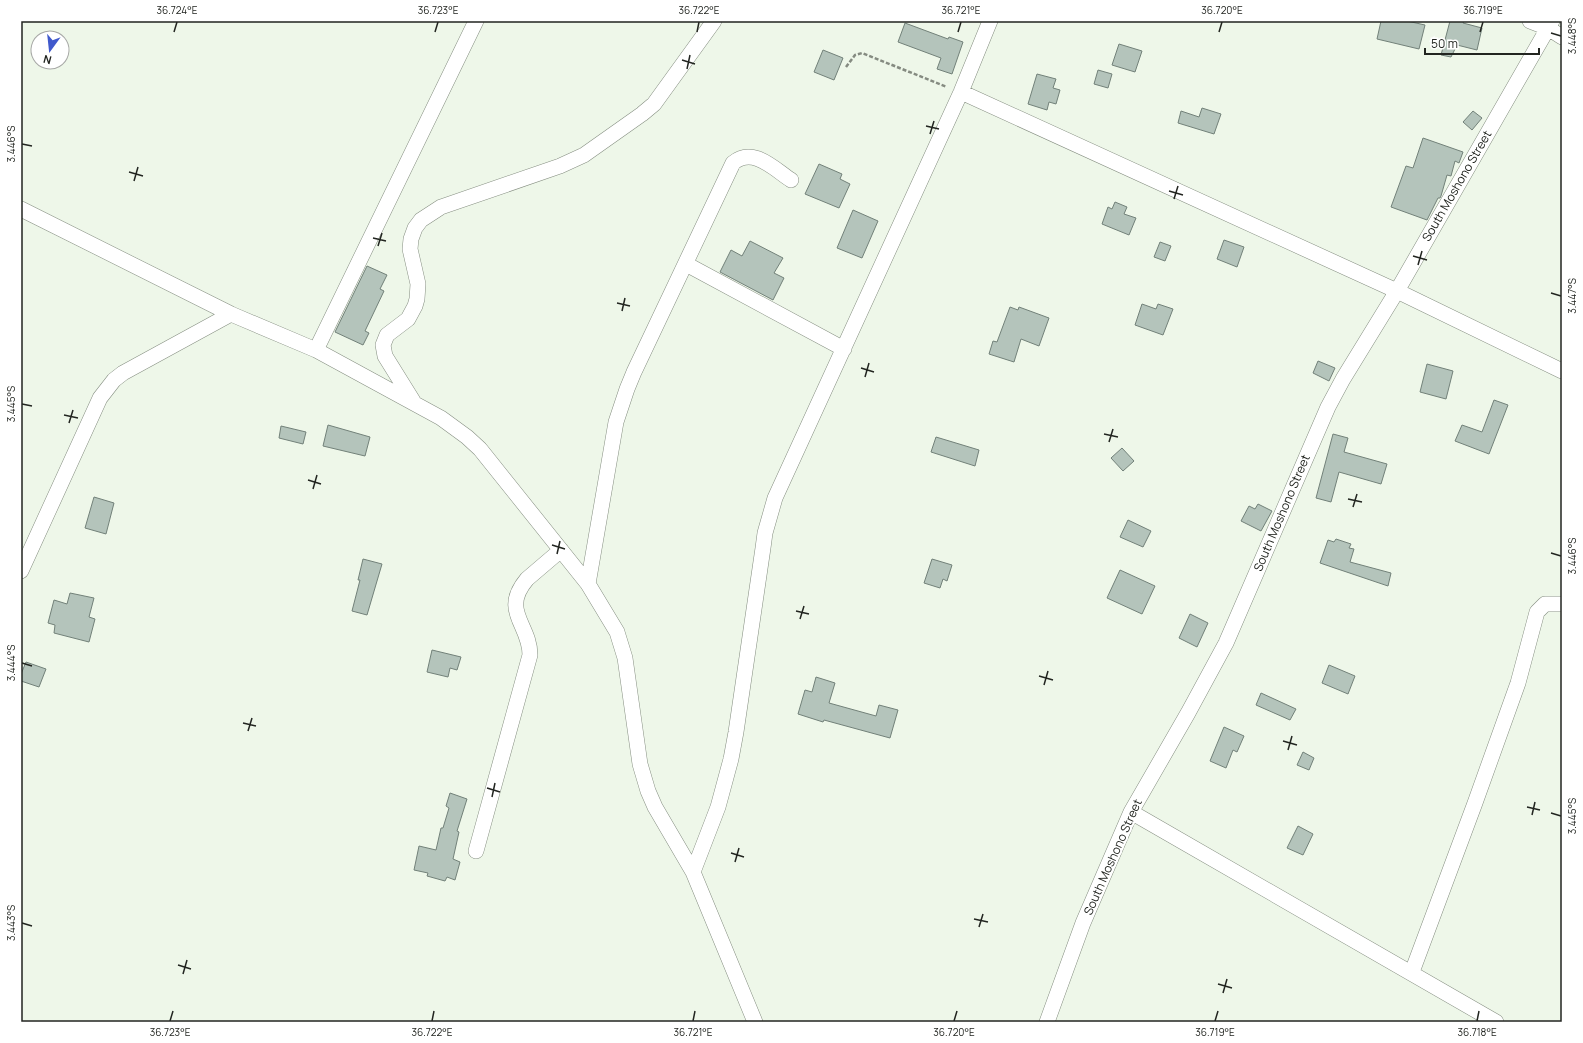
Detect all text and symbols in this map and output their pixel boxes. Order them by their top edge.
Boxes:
text: 36.724°E [157,3,198,17]
text: 36.723°E [418,3,459,17]
text: 36.722°E [679,3,720,17]
text: 36.721°E [941,3,981,17]
text: 36.720°E [1201,3,1243,17]
text: 36.719°E [1463,3,1503,17]
text: 3.448°S [1565,18,1579,54]
north arrow [30,30,70,70]
scale bar [1425,30,1539,56]
text: 50 m [1431,35,1458,52]
text: N [41,52,53,68]
text: 3.446°S [4,126,18,162]
street label: South Moshono Street [1418,127,1495,244]
text: 3.447°S [1565,278,1579,314]
text: 3.445°S [4,386,18,422]
street label: South Moshono Street [1249,452,1314,574]
text: 3.446°S [1565,538,1579,574]
text: 3.444°S [4,645,18,681]
street label: South Moshono Street [1079,796,1146,918]
text: 3.445°S [1565,798,1579,834]
text: 3.443°S [4,905,18,941]
text: 36.723°E [150,1025,191,1039]
text: 36.722°E [412,1025,453,1039]
text: 36.721°E [673,1025,713,1039]
text: 36.720°E [933,1025,975,1039]
text: 36.719°E [1195,1025,1235,1039]
text: 36.718°E [1457,1025,1497,1039]

